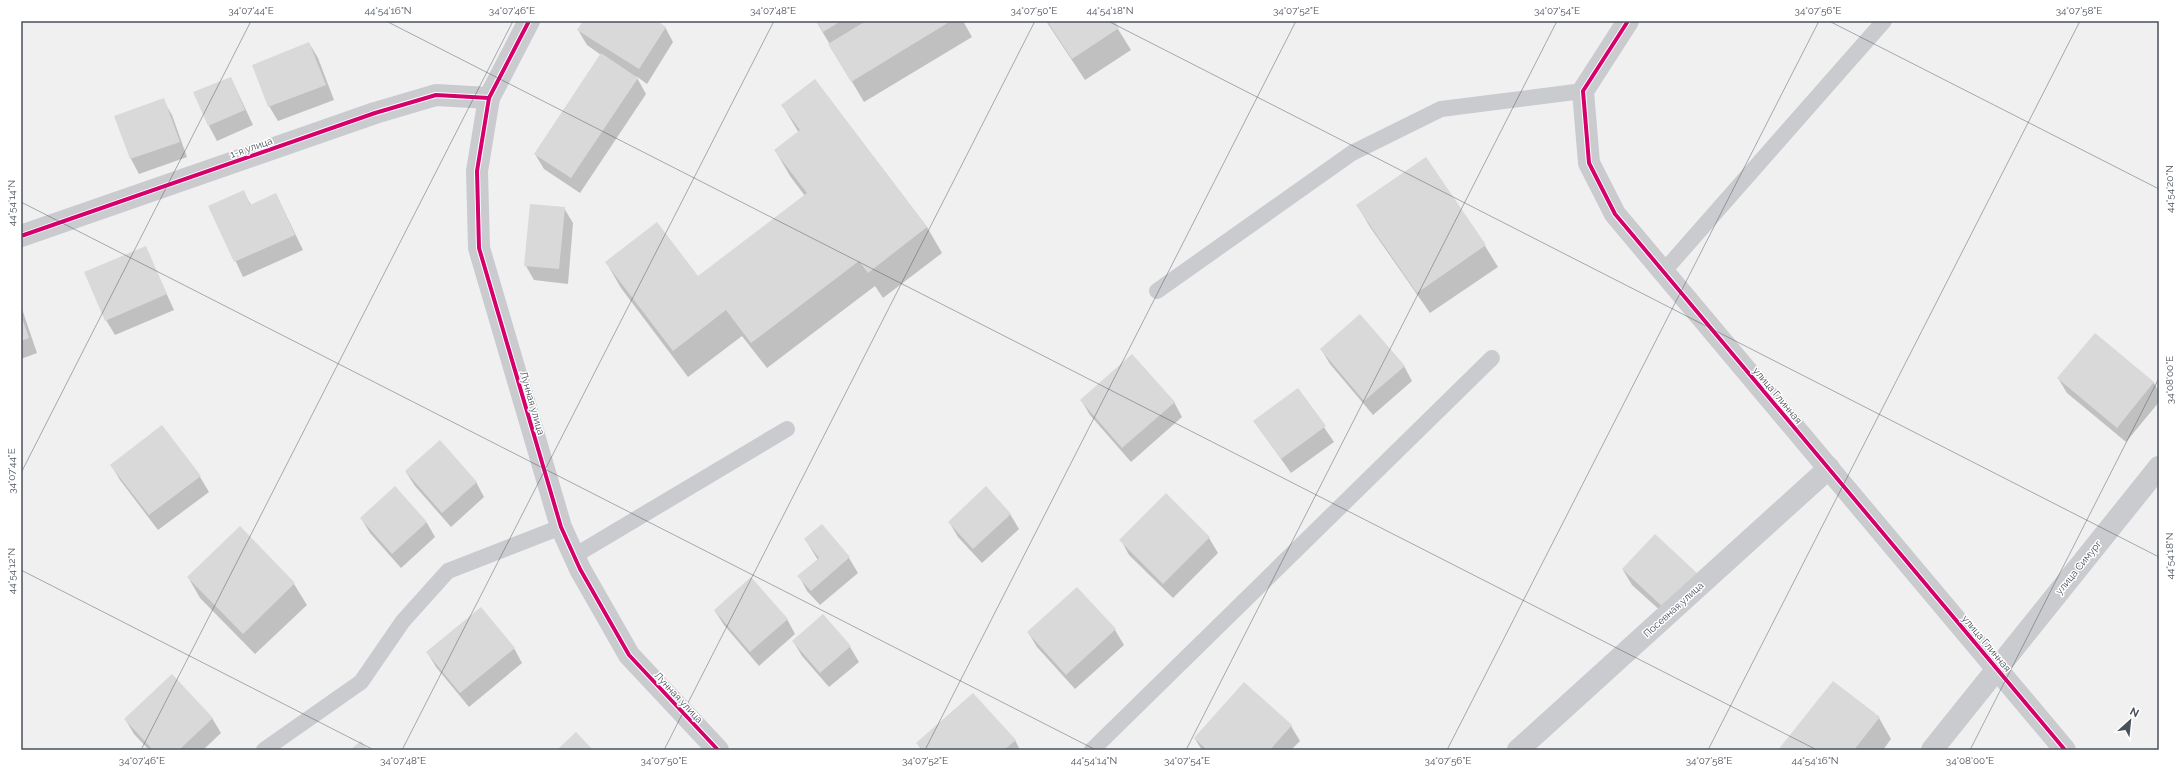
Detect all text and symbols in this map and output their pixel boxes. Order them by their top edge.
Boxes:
text: 34°07'44"E [228,5,274,16]
text: 44°54'16"N [364,5,412,16]
text: 34°07'46"E [489,5,535,16]
text: 34°07'48"E [750,5,796,16]
text: 34°07'50"E [1011,5,1057,16]
text: 44°54'18"N [1087,5,1133,16]
text: 34°07'52"E [1273,5,1319,16]
text: 34°07'54"E [1534,5,1580,16]
text: 34°07'56"E [1795,5,1841,16]
text: 34°07'58"E [2056,5,2102,16]
street label: 1-я улица [229,135,274,160]
text: 44°54'20"N [2164,165,2175,213]
text: 44°54'14"N [6,180,17,226]
text: 34°08'00"E [2164,356,2175,404]
street label: улица Глинная [1751,365,1804,426]
street label: Лунная улица [518,370,547,436]
text: 34°07'44"E [6,448,17,494]
text: 44°54'18"N [2164,533,2175,579]
street label: улица Симург [2053,538,2104,597]
text: 44°54'12"N [6,548,17,594]
street label: Посевная улица [1641,580,1706,639]
street label: улица Глинная [1960,613,2013,674]
street label: Лунная улица [652,670,705,725]
north arrow [2110,701,2150,741]
text: N [2128,705,2141,720]
text: 34°07'46"E [119,755,165,766]
text: 34°07'48"E [380,755,426,766]
text: 34°07'50"E [641,755,687,766]
text: 34°07'52"E [902,755,948,766]
text: 44°54'14"N [1071,755,1117,766]
text: 34°07'54"E [1164,755,1210,766]
text: 34°07'56"E [1425,755,1471,766]
text: 34°07'58"E [1686,755,1732,766]
text: 44°54'16"N [1791,755,1839,766]
text: 34°08'00"E [1946,755,1994,766]

